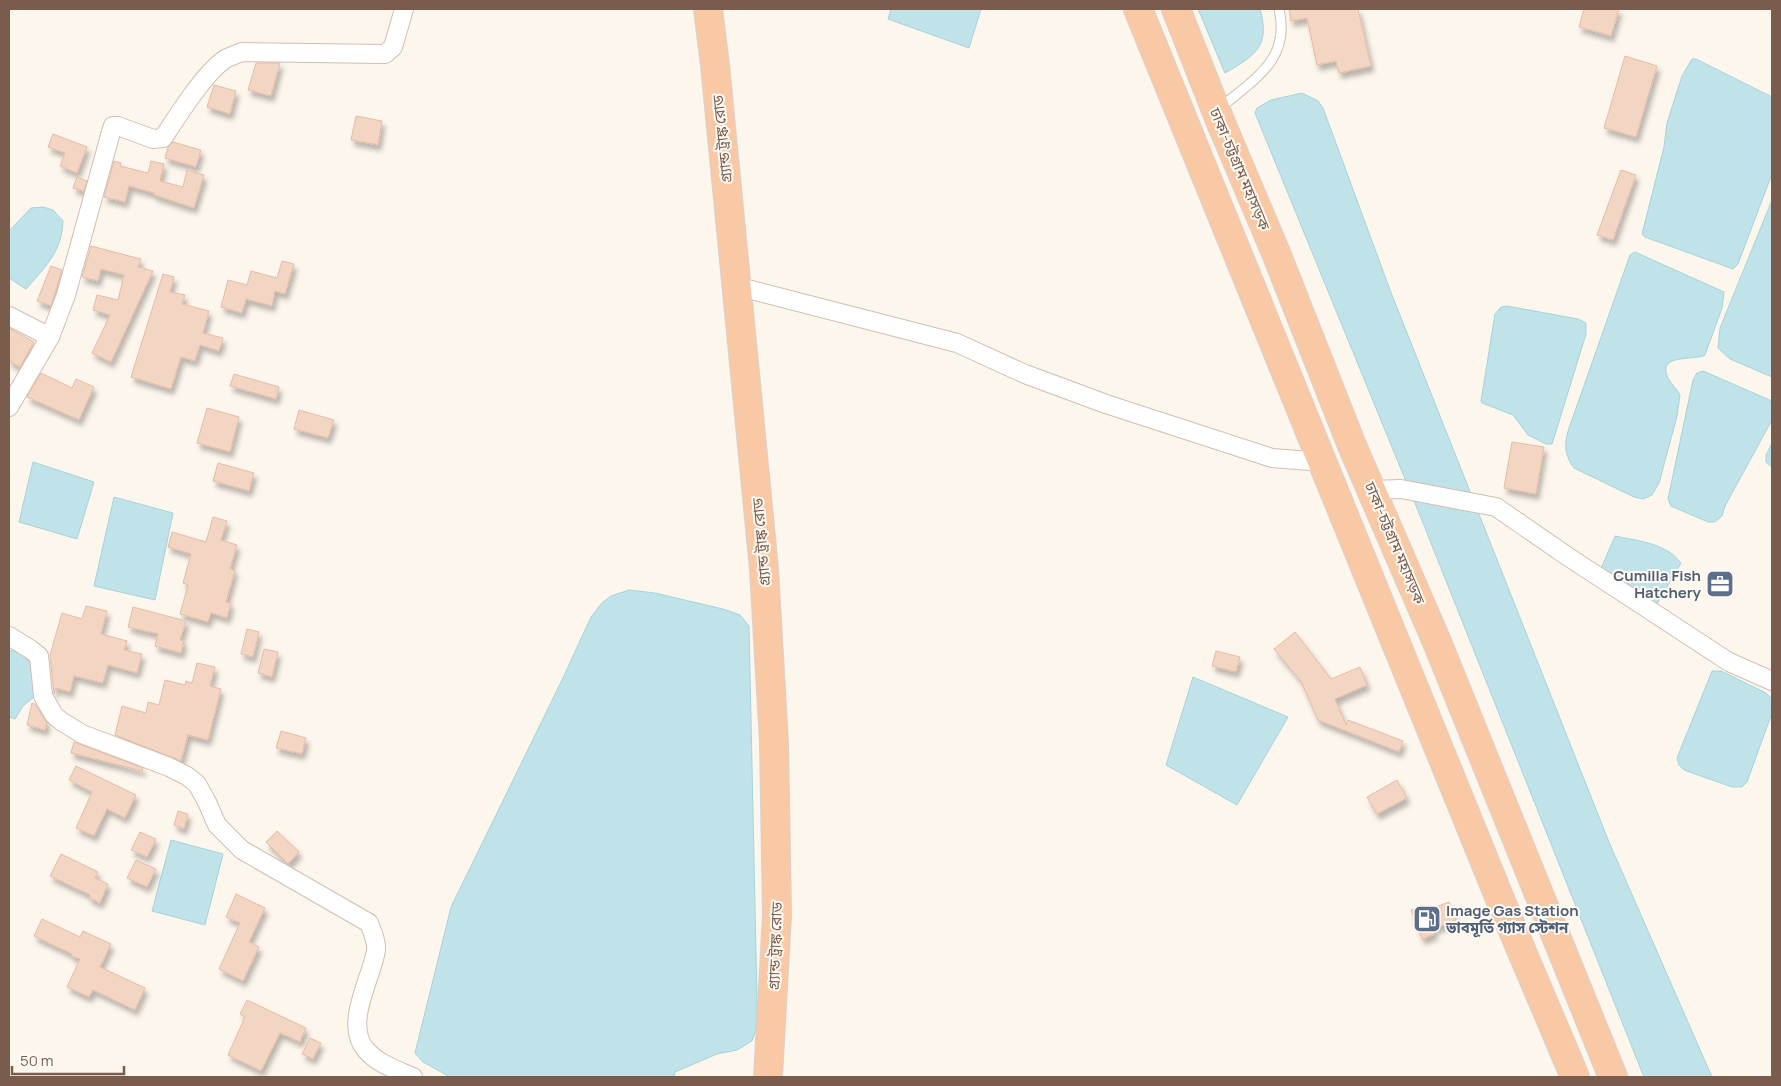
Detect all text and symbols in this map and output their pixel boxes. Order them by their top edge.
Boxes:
street label: গ্র্যান্ড ট্রাঙ্ক রোড [707,94,737,184]
street label: ঢাকা-চট্টগ্রাম মহাসড়ক [1204,104,1276,234]
street label: ঢাকা-চট্টগ্রাম মহাসড়ক [1359,478,1431,608]
street label: গ্র্যান্ড ট্রাঙ্ক রোড [747,497,775,587]
place label: Cumilla Fish Hatchery [1613,565,1702,603]
office icon: Cumilla Fish Hatchery [1705,569,1735,599]
place label: Image Gas Station ভাবমূর্তি গ্যাস স্টেশন [1445,900,1579,938]
street label: গ্র্যান্ড ট্রাঙ্ক রোড [763,901,787,990]
fuel station icon: Image Gas Station ভাবমূর্তি গ্যাস স্টেশন [1412,904,1442,934]
scale bar [12,1044,125,1076]
text: 50 m [20,1050,54,1071]

